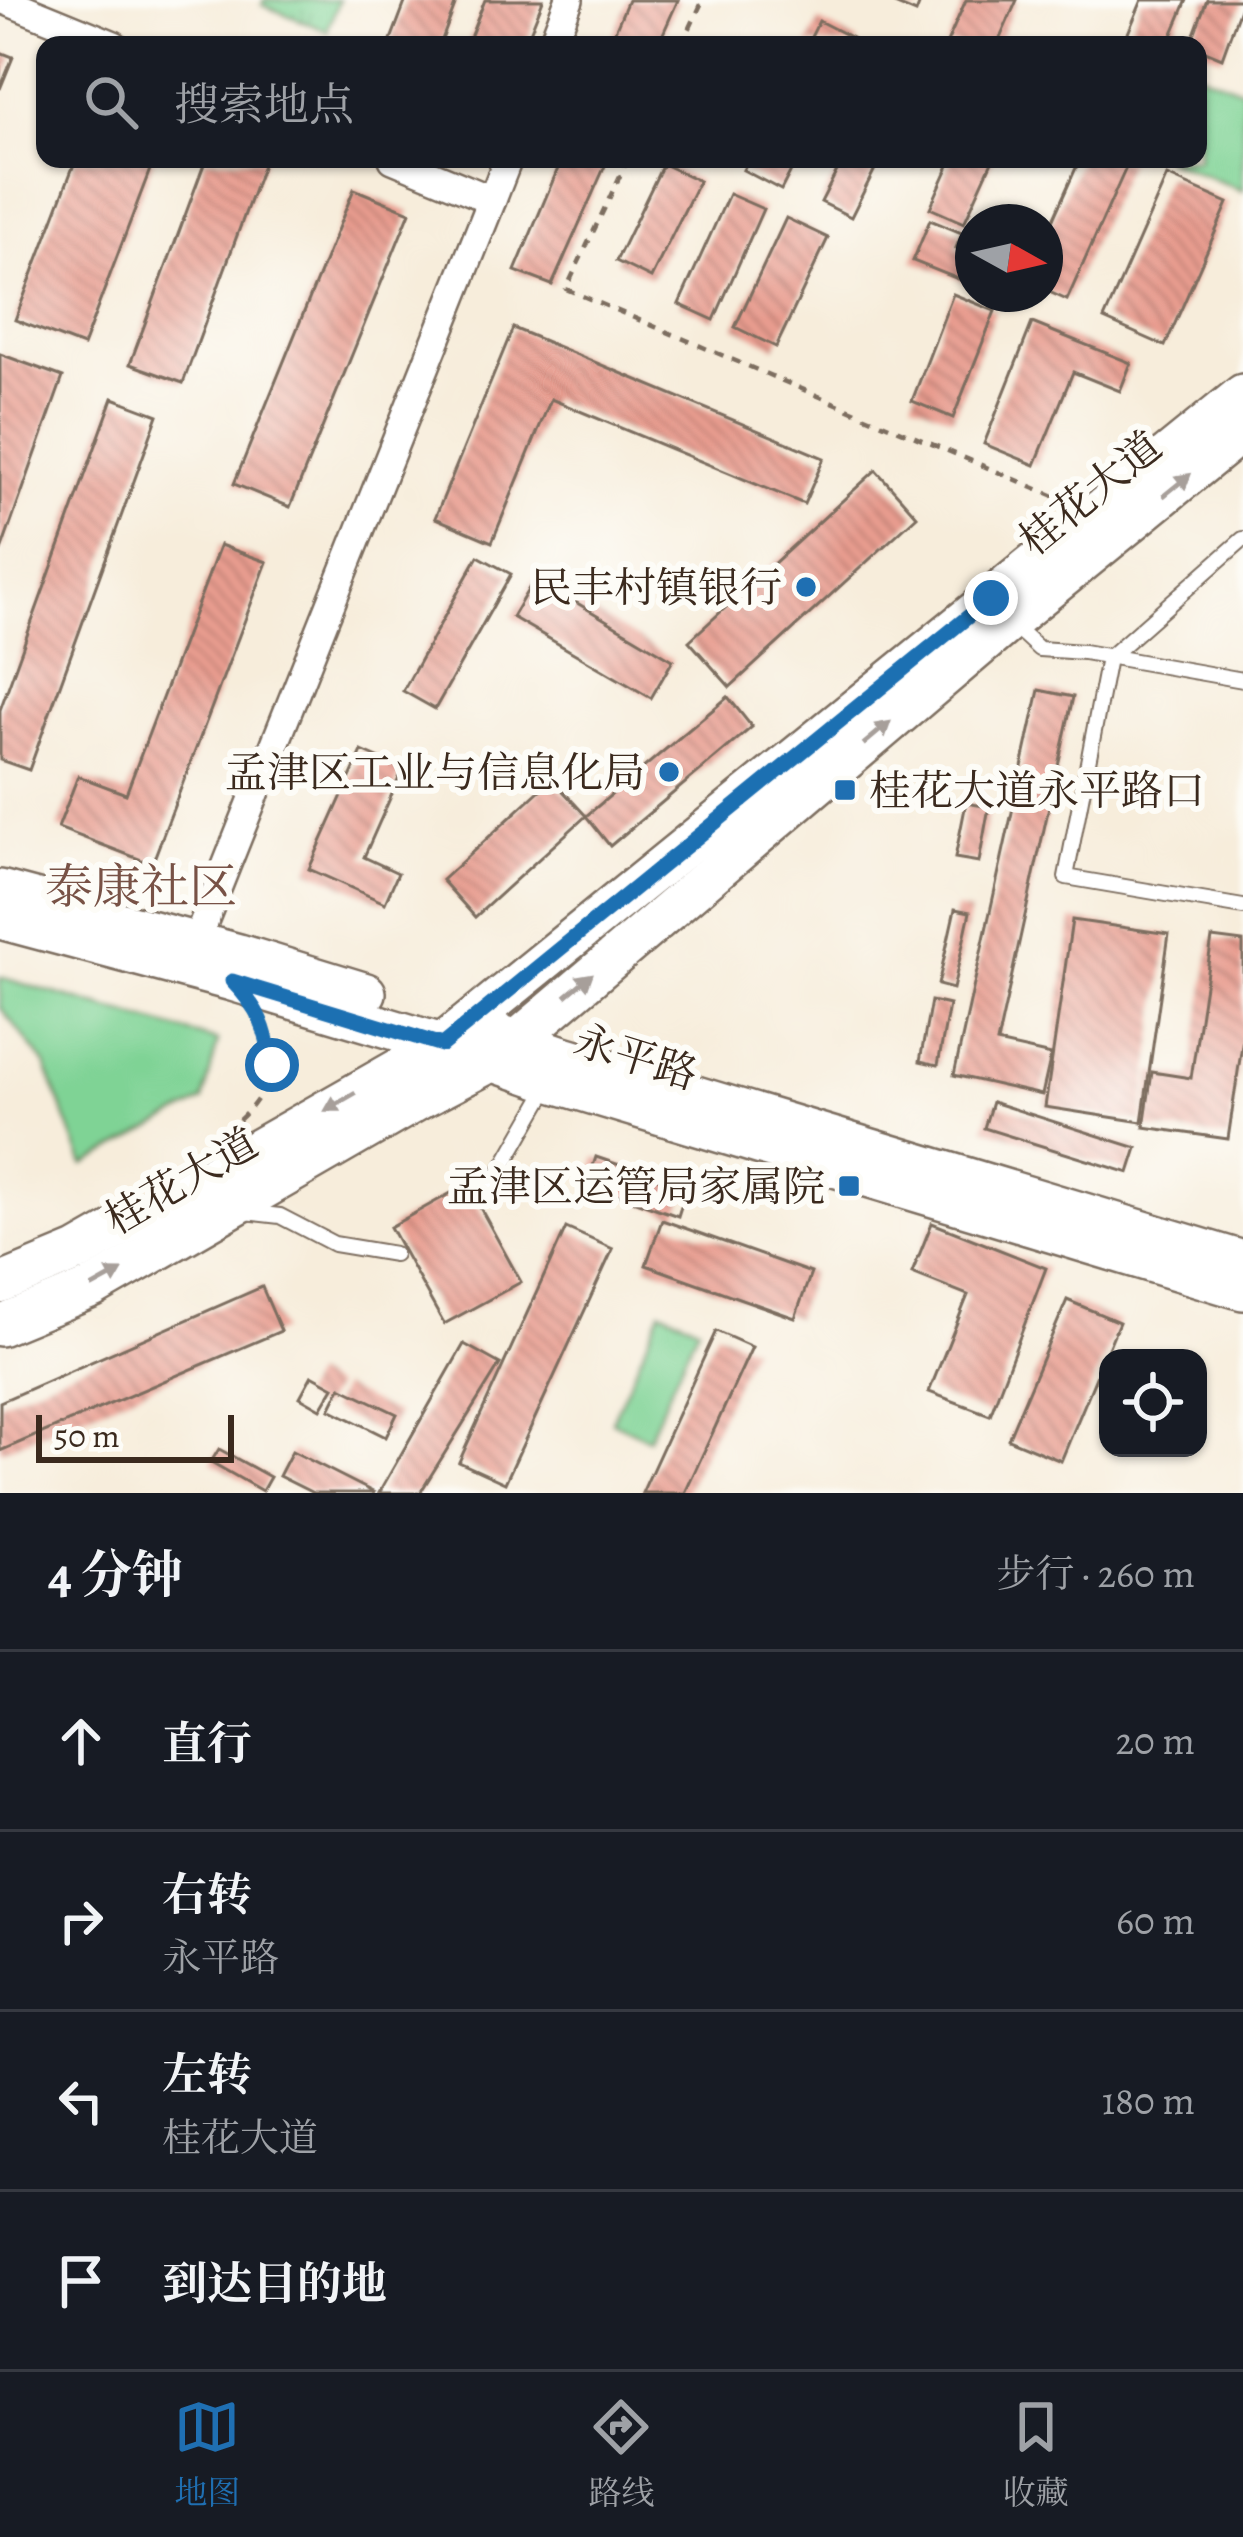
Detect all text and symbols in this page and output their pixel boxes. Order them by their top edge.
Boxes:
search box [36,36,1207,168]
icon: search [78,69,144,135]
text: 搜索地点 [174,74,354,136]
north arrow [955,204,1063,312]
street label: 桂花大道 [1007,418,1173,568]
one-way arrow [1162,472,1192,498]
place label: 民丰村镇银行 [530,559,782,616]
route end [964,571,1018,625]
marker: 民丰村镇银行 [793,574,819,600]
one-way arrow [862,721,892,747]
place label: 孟津区工业与信息化局 [225,744,645,801]
marker: 孟津区工业与信息化局 [656,759,682,785]
place label: 桂花大道永平路口 [869,762,1205,819]
marker: 桂花大道永平路口 [832,777,858,803]
district label: 泰康社区 [45,854,237,920]
one-way arrow [564,972,594,998]
street label: 永平路 [567,1011,705,1103]
route start [245,1038,299,1092]
one-way arrow [323,1090,357,1111]
street label: 桂花大道 [94,1114,268,1248]
place label: 孟津区运管局家属院 [447,1158,825,1215]
marker: 孟津区运管局家属院 [836,1173,862,1199]
one-way arrow [90,1269,124,1290]
map controls [1099,1349,1207,1457]
button: locate [1099,1349,1207,1457]
scale bar [36,1409,234,1462]
text: 50 m [54,1413,120,1458]
text: 4 分钟 [48,1540,183,1610]
text: 步行 · 260 m [996,1547,1195,1600]
icon: ahead [48,1708,114,1774]
text: 直行 [162,1713,252,1775]
text: 20 m [1116,1714,1195,1767]
text: 右转 [162,1864,252,1926]
icon: right [48,1888,114,1954]
text: 60 m [1116,1894,1195,1947]
text: 永平路 [162,1931,279,1984]
text: 左转 [162,2044,252,2106]
icon: left [48,2068,114,2134]
text: 180 m [1102,2074,1195,2127]
text: 桂花大道 [162,2111,318,2164]
icon: arrive [48,2248,114,2314]
text: 到达目的地 [162,2253,387,2315]
tab: 地图 [174,2394,240,2515]
tab: 路线 [588,2394,654,2515]
tab: 收藏 [1003,2394,1069,2515]

